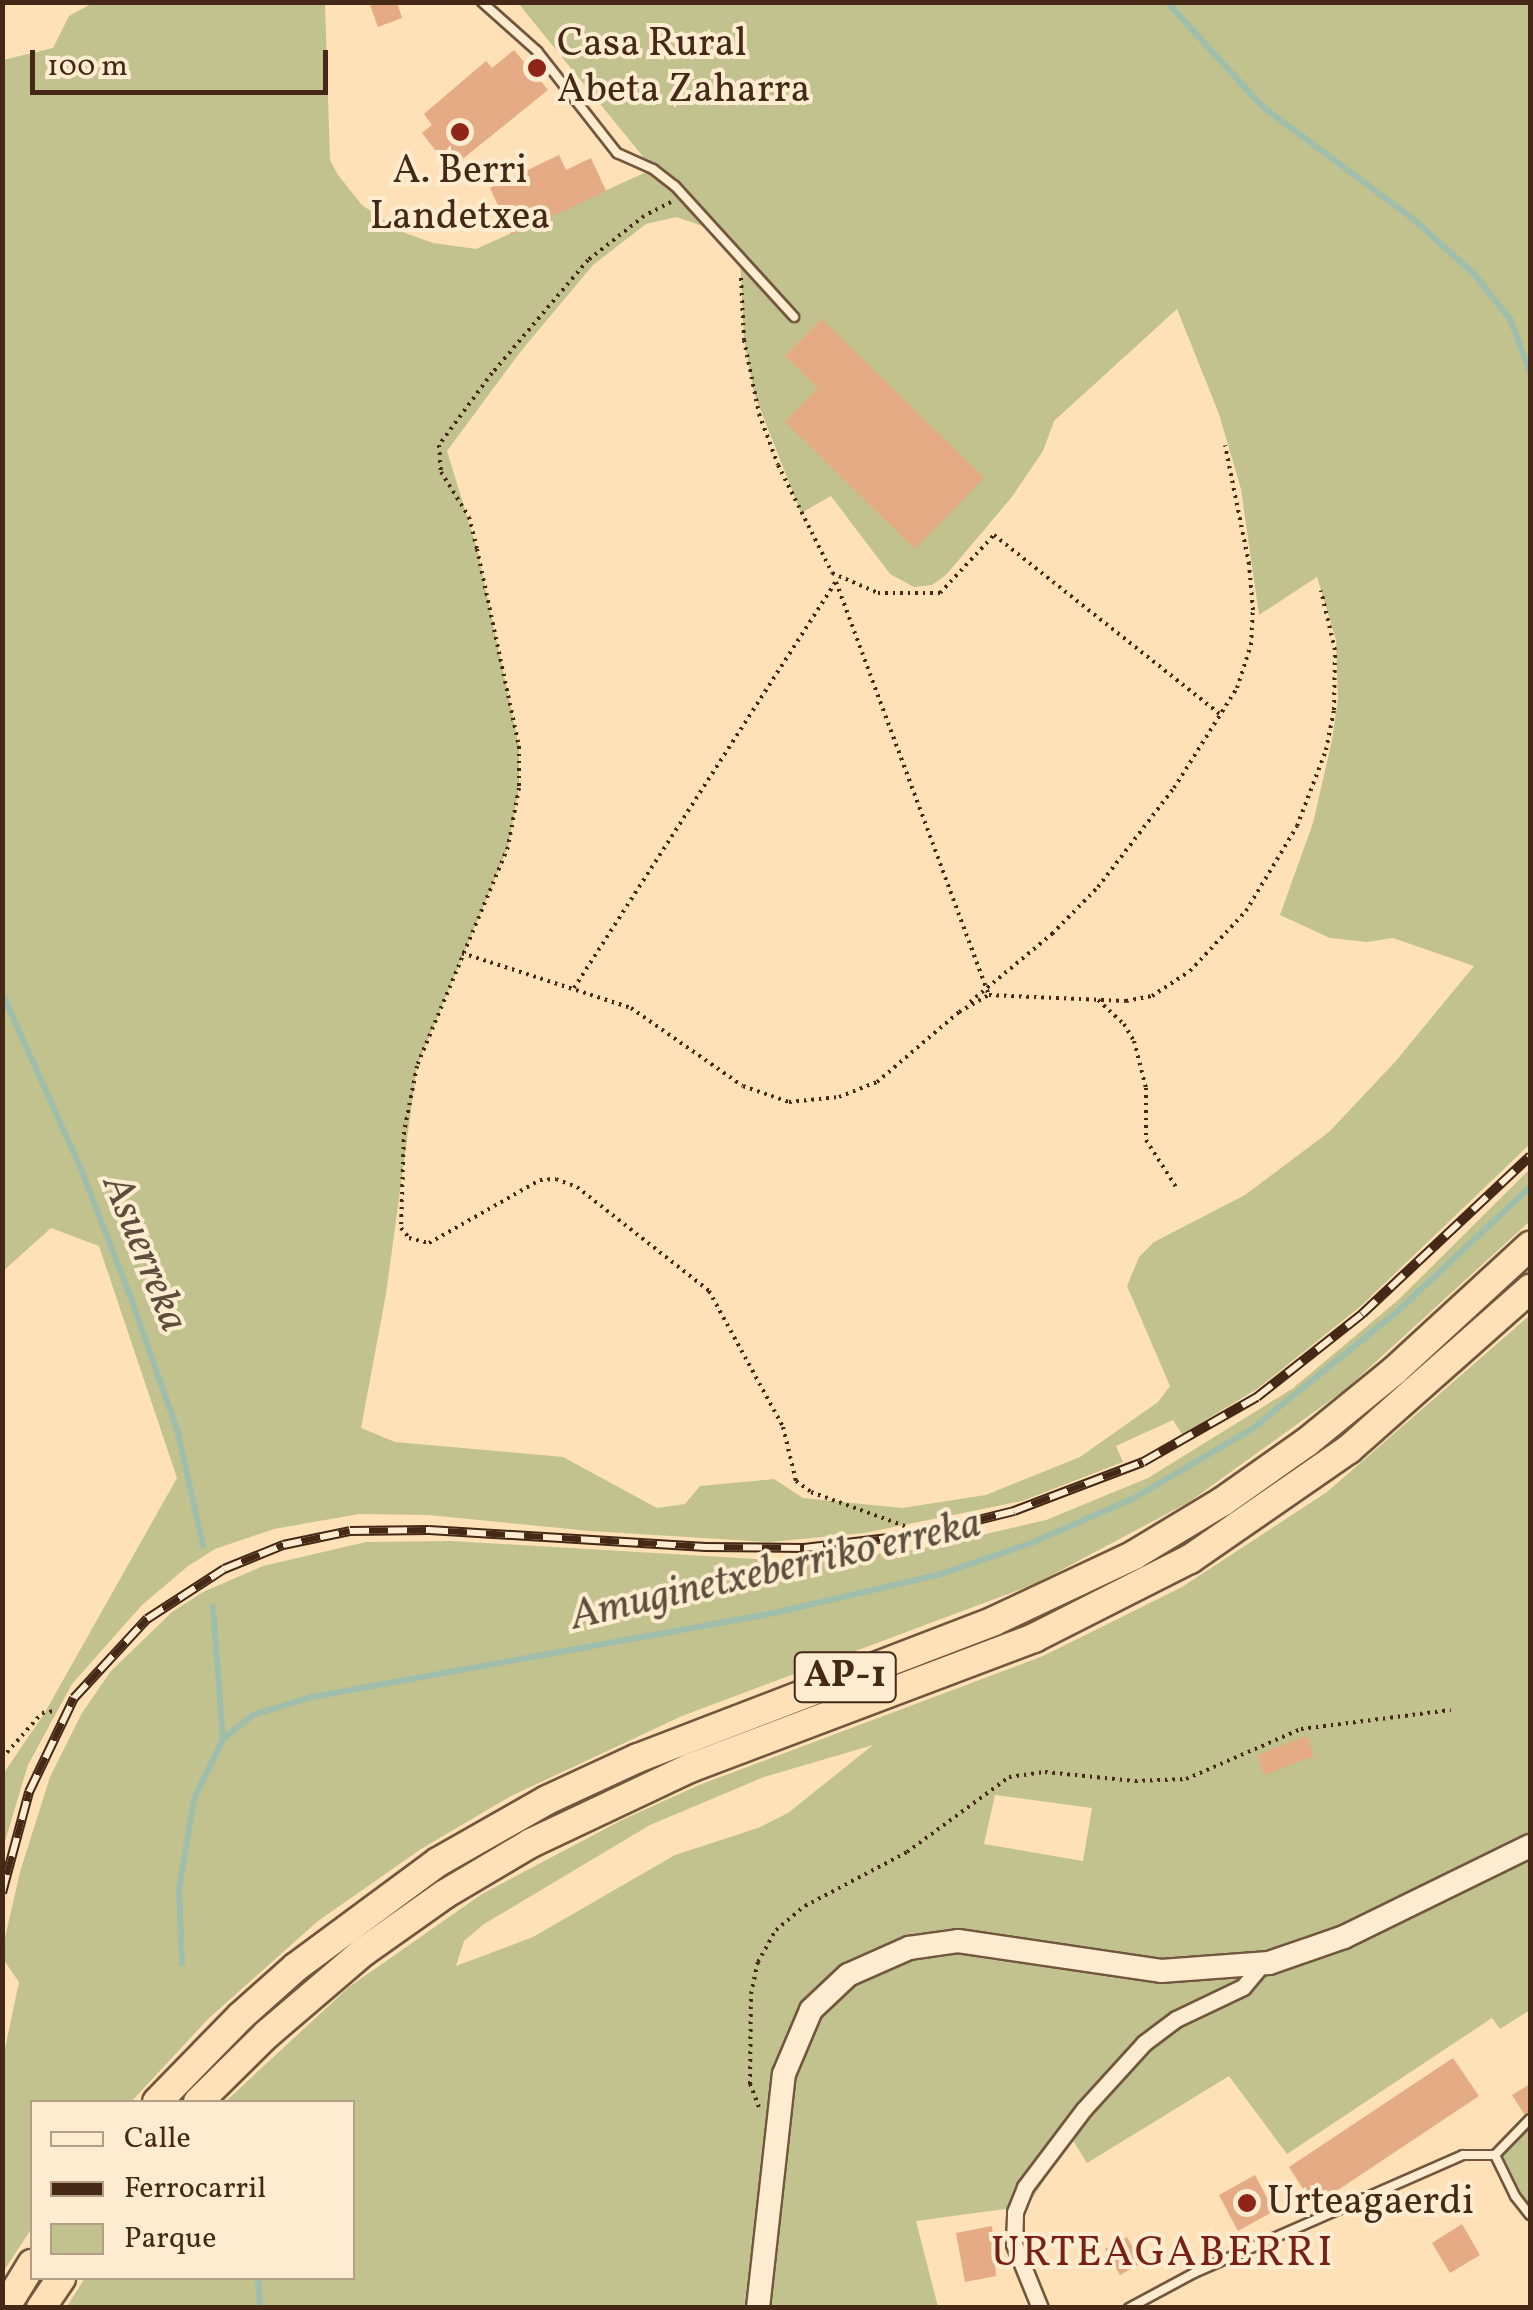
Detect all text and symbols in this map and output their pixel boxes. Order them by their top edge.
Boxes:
place label: Casa Rural Abeta Zaharra [557,21,810,115]
scale bar [35,30,332,92]
text: 100 m [47,46,128,88]
marker: Casa Rural Abeta Zaharra [526,57,548,79]
marker: A. Berri Landetxea [449,121,471,143]
place label: A. Berri Landetxea [370,148,550,242]
water label: Asuerreka [89,1168,197,1340]
water label: Amuginetxeberriko erreka [566,1500,986,1644]
road number: AP-1 [792,1644,898,1710]
legend [30,2100,355,2280]
text: Calle [124,2118,191,2160]
text: Ferrocarril [124,2168,266,2210]
place label: Urteagaerdi [1267,2179,1474,2227]
marker: Urteagaerdi [1236,2192,1258,2214]
text: Parque [124,2218,216,2260]
district label: URTEAGABERRI [991,2230,1335,2280]

